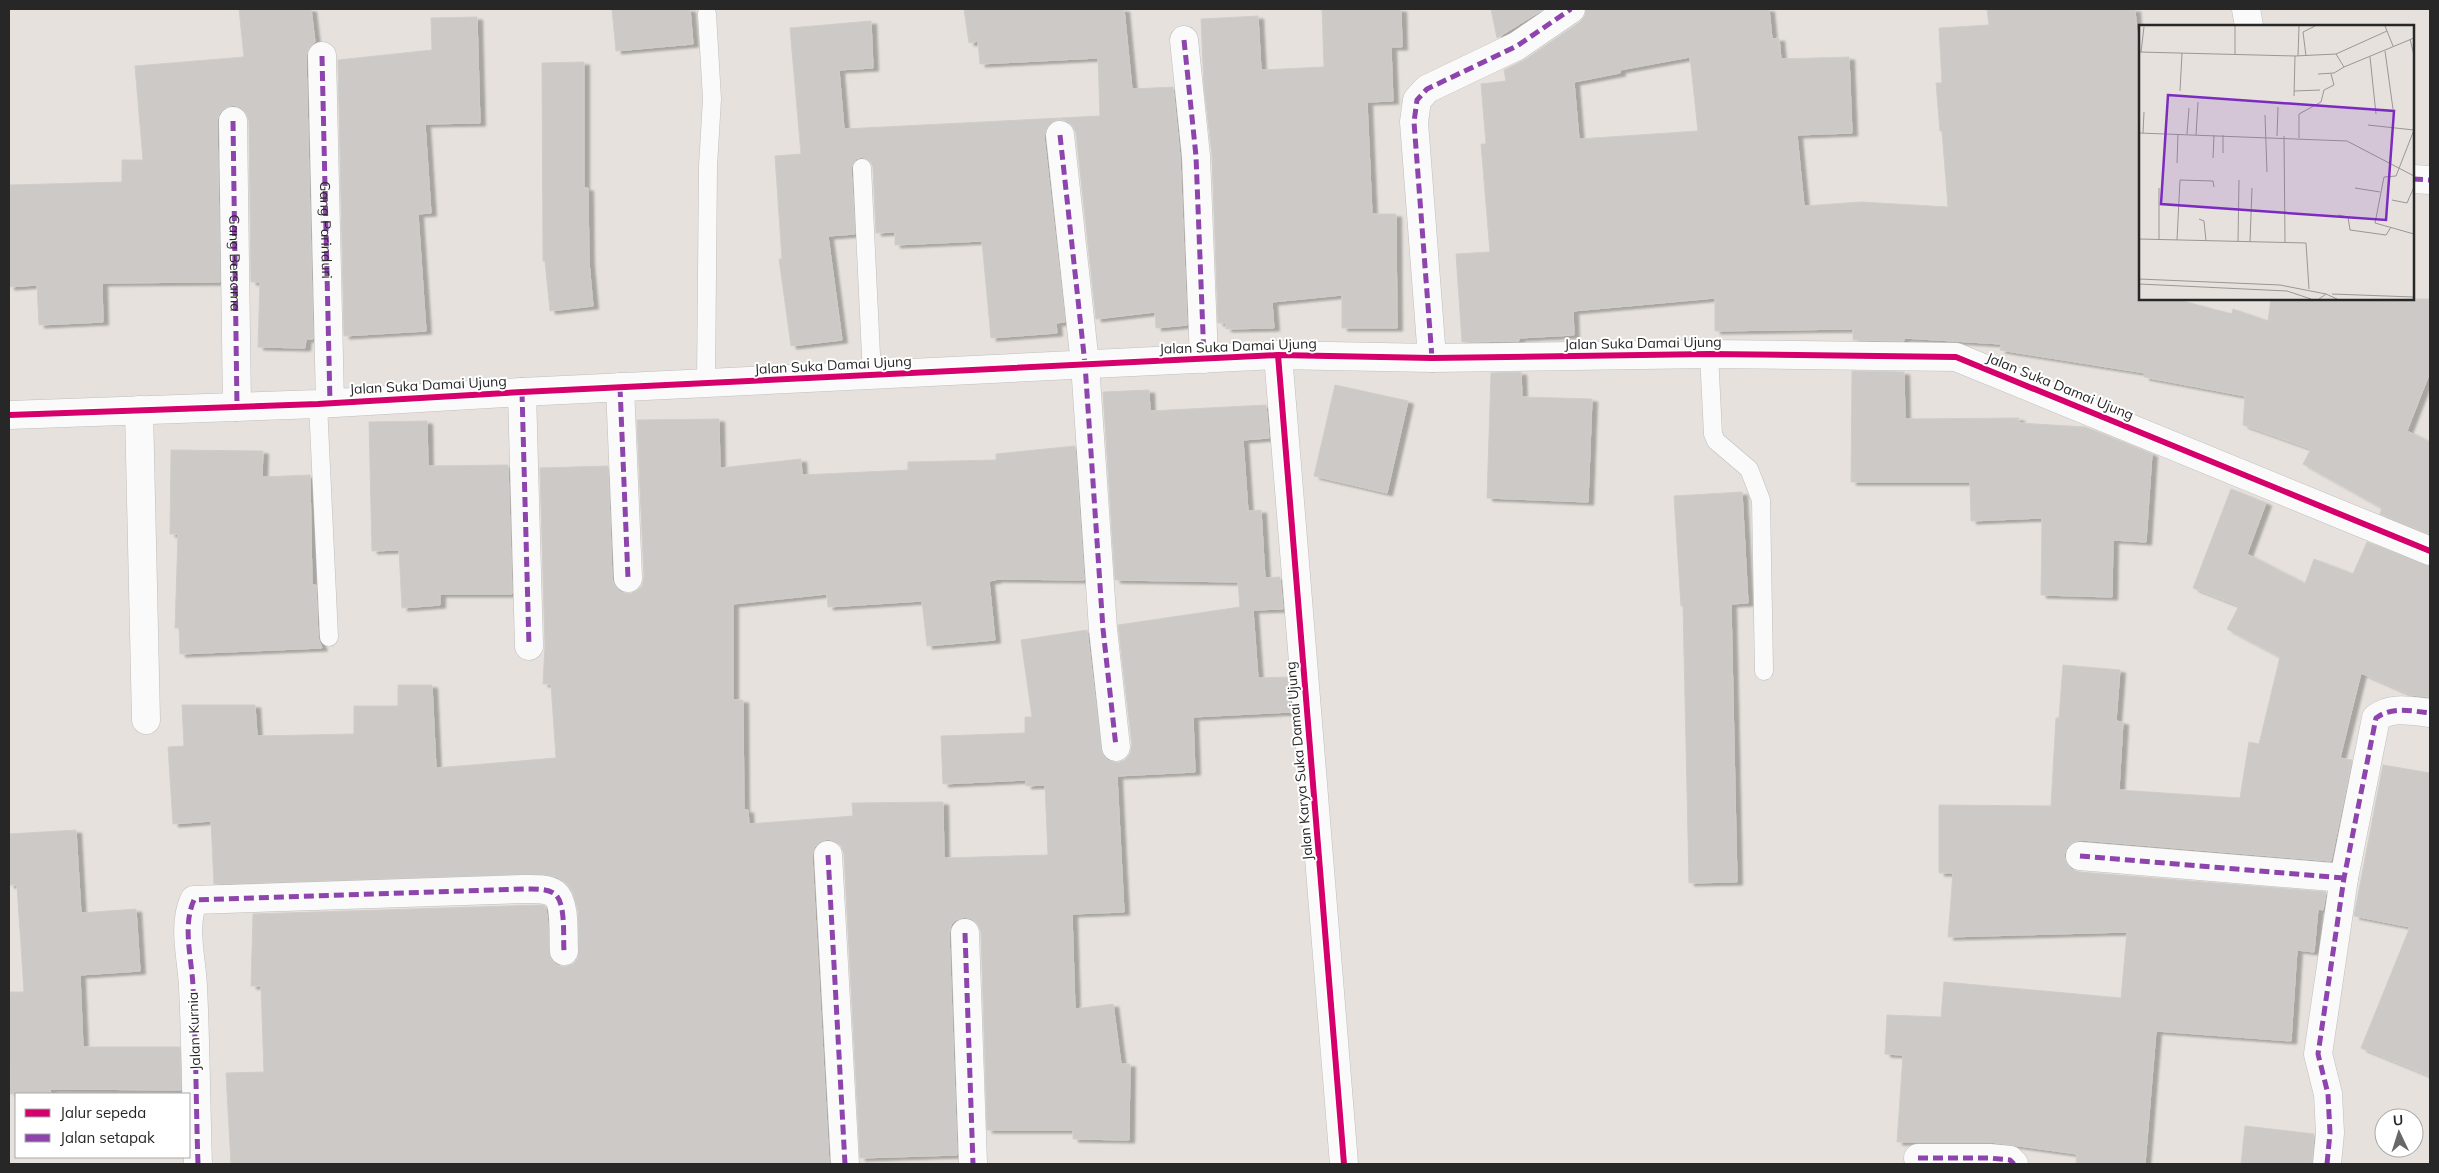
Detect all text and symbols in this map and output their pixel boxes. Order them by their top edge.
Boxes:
inset map [2139,25,2414,300]
street label: Gang Parinduri [316,181,336,279]
street label: Gang Bersama [225,214,245,312]
street label: Jalan Suka Damai Ujung [1564,333,1722,353]
street label: Jalan Suka Damai Ujung [1159,334,1317,358]
street label: Jalan Suka Damai Ujung [1984,348,2136,424]
street label: Jalan Suka Damai Ujung [754,352,912,378]
street label: Jalan Suka Damai Ujung [349,372,507,398]
street label: Jalan Karya Suka Damai Ujung [1281,661,1317,861]
street label: Jalan Kurnia [184,991,204,1071]
legend [15,1093,190,1158]
text: Jalur sepeda [60,1103,146,1122]
north arrow [2374,1108,2424,1158]
text: U [2392,1111,2404,1129]
text: Jalan setapak [60,1128,155,1147]

